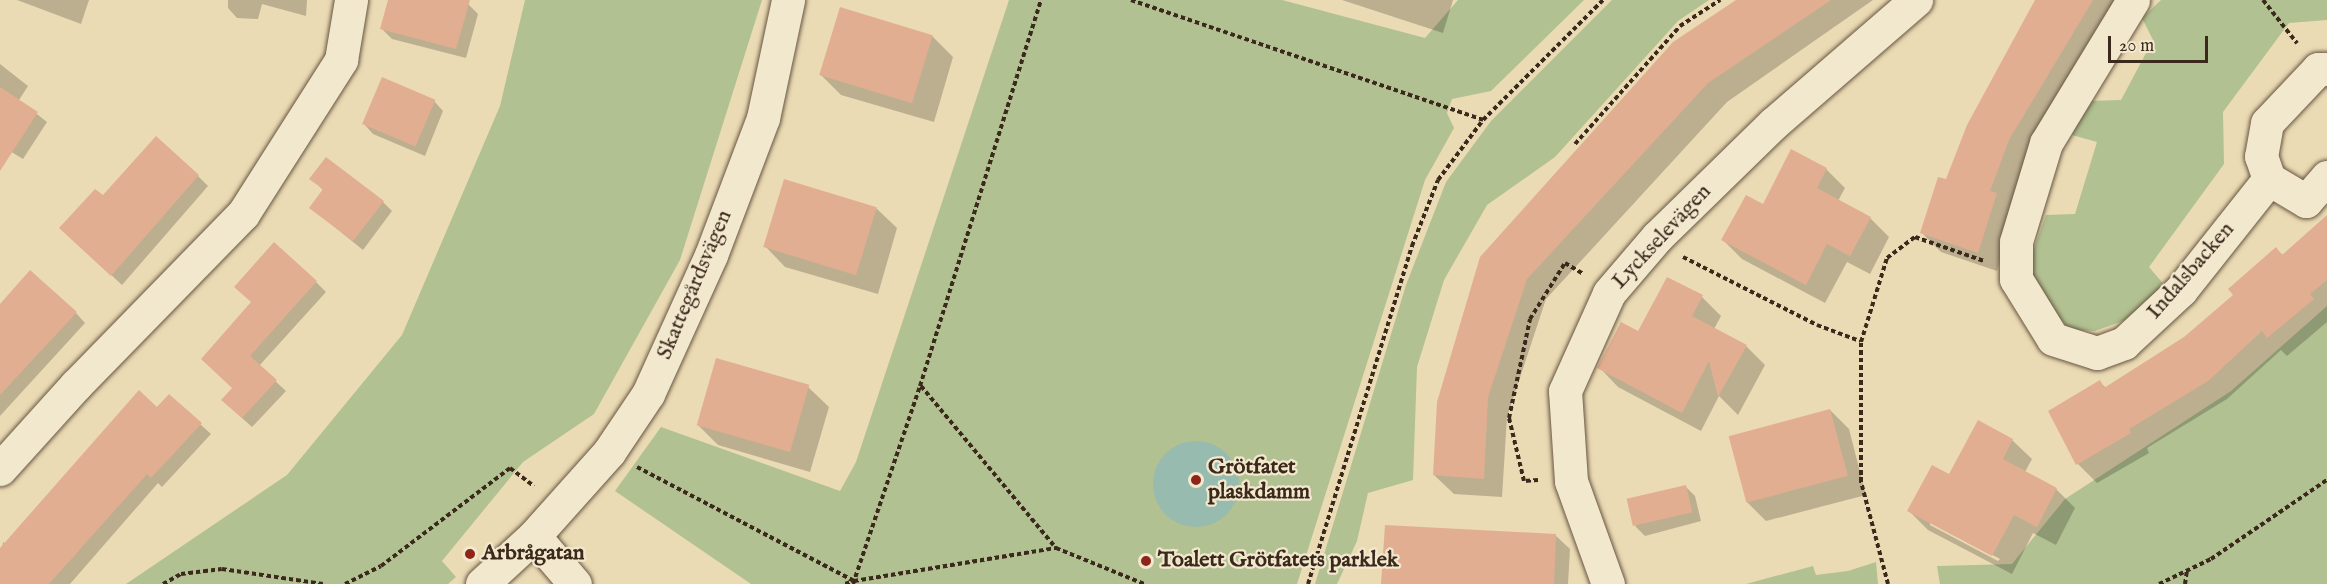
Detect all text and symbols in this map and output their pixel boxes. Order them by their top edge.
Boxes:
scale bar [2111,24,2212,62]
text: 20 m [2119,35,2154,58]
street label: Lyckselevägen [1607,179,1717,295]
street label: Skattegårdsvägen [652,206,738,364]
street label: Indalsbacken [2142,217,2240,325]
place label: Grötfatet plaskdamm [1208,454,1310,506]
marker: Grötfatet plaskdamm [1189,473,1203,487]
place label: Arbrågatan [482,541,584,567]
marker: Arbrågatan [463,547,477,561]
place label: Toalett Grötfatets parklek [1158,548,1399,574]
marker: Toalett Grötfatets parklek [1139,554,1153,568]

